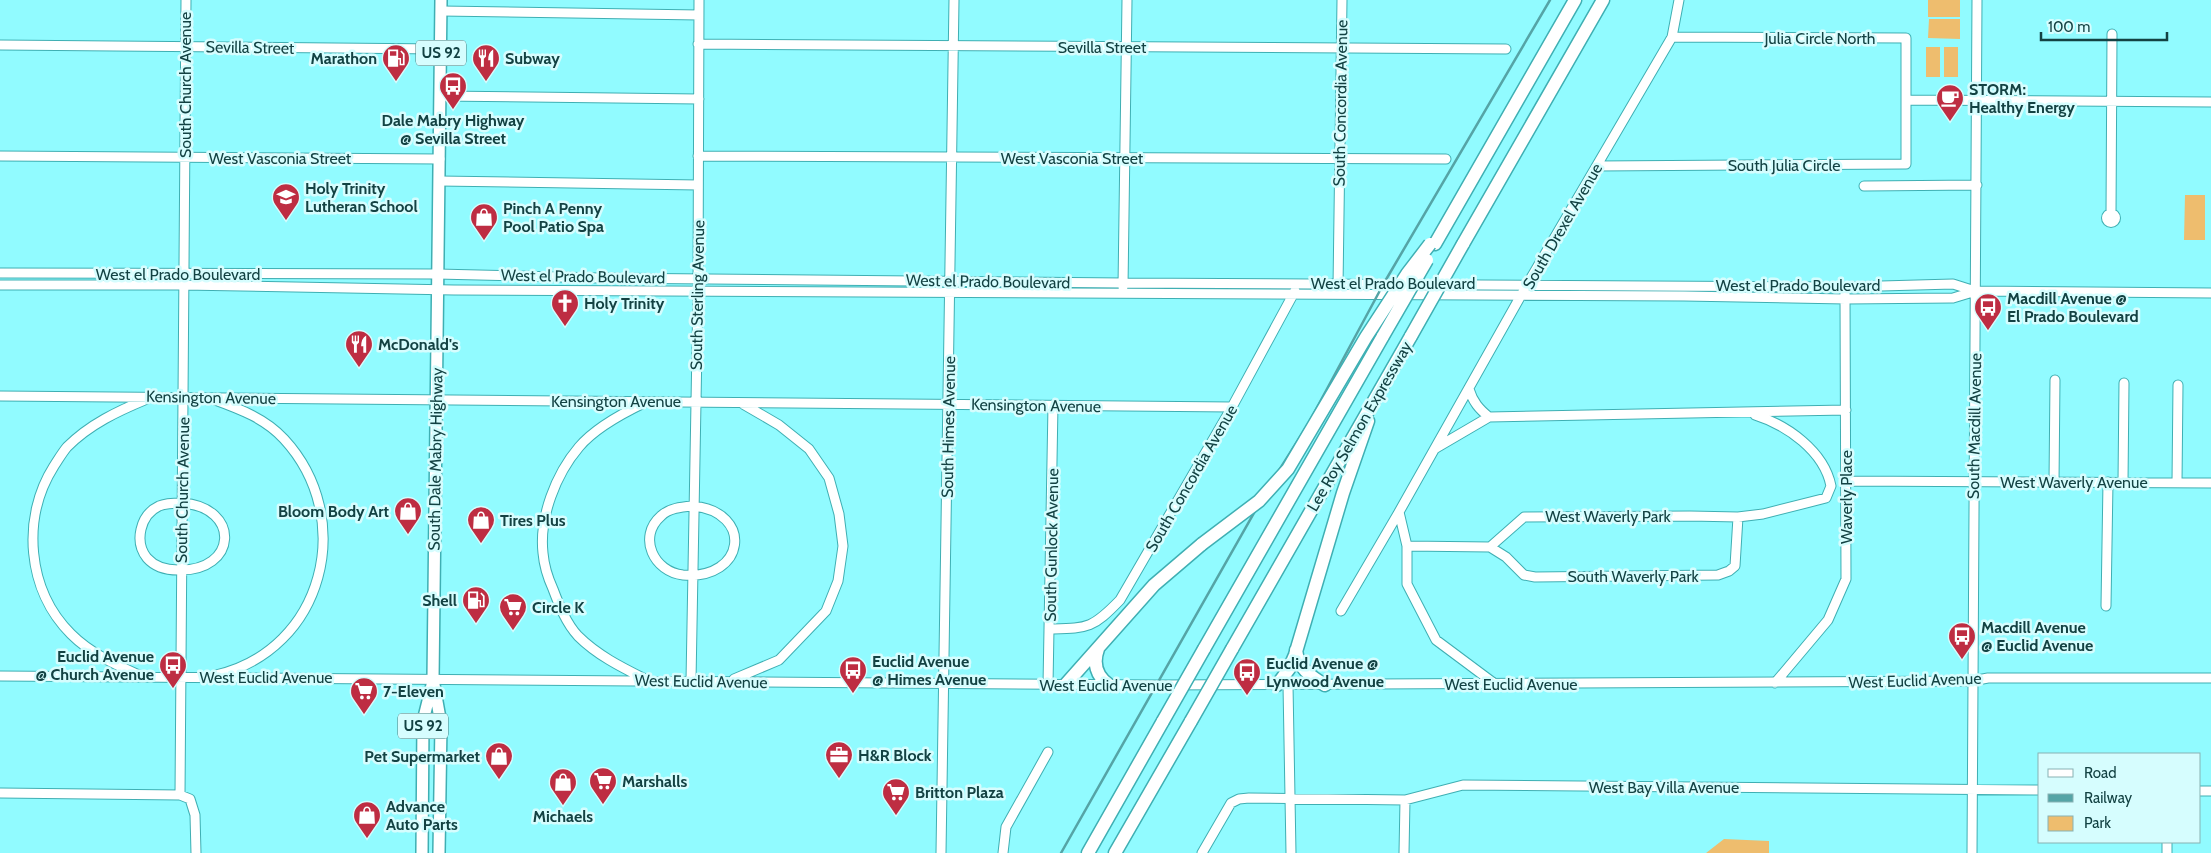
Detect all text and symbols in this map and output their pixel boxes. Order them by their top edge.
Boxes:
scale bar [2041,10,2167,42]
street label: South Church Avenue [176,12,195,158]
text: 100 m [2048,18,2090,36]
street label: South Concordia Avenue [1330,20,1351,186]
street label: Julia Circle North [1763,29,1876,48]
street label: Sevilla Street [205,37,295,58]
street label: Sevilla Street [1058,38,1147,57]
road number: US 92 [416,40,466,66]
fuel station icon: Marathon [381,43,411,82]
restaurant icon: Subway [471,43,501,82]
place label: Marathon [311,49,377,68]
place label: Subway [505,49,560,68]
bus stop icon: Dale Mabry Highway @ Sevilla Street [438,71,468,110]
place label: STORM: Healthy Energy [1969,80,2075,117]
cafe icon: STORM: Healthy Energy [1935,83,1965,122]
place label: Dale Mabry Highway @ Sevilla Street [382,111,525,148]
street label: West Vasconia Street [209,149,352,168]
street label: West Vasconia Street [1001,149,1144,168]
street label: South Julia Circle [1728,156,1840,175]
street label: South Drexel Avenue [1519,160,1606,293]
place label: Holy Trinity Lutheran School [305,179,418,216]
school or university icon: Holy Trinity Lutheran School [271,182,301,221]
place label: Pinch A Penny Pool Patio Spa [503,199,604,236]
shop icon: Pinch A Penny Pool Patio Spa [469,202,499,241]
street label: South Sterling Avenue [687,220,708,370]
street label: West el Prado Boulevard [96,265,260,284]
street label: West el Prado Boulevard [501,266,665,287]
street label: West el Prado Boulevard [906,271,1070,292]
street label: West el Prado Boulevard [1311,274,1475,293]
street label: West el Prado Boulevard [1716,276,1880,295]
church icon: Holy Trinity [550,288,580,327]
place label: Macdill Avenue @ El Prado Boulevard [2007,289,2139,326]
bus stop icon: Macdill Avenue @ El Prado Boulevard [1973,292,2003,331]
place label: Holy Trinity [584,294,665,313]
restaurant icon: McDonald's [344,329,374,368]
place label: McDonald's [378,335,459,354]
street label: Lee Roy Selmon Expressway [1303,338,1416,514]
street label: South Macdill Avenue [1964,353,1985,499]
street label: South Himes Avenue [938,356,959,498]
street label: South Dale Mabry Highway [424,367,447,551]
street label: Kensington Avenue [146,387,276,408]
street label: Kensington Avenue [551,392,681,411]
street label: Kensington Avenue [971,395,1101,416]
street label: South Concordia Avenue [1142,401,1241,555]
street label: South Church Avenue [172,417,193,563]
street label: Waverly Place [1837,450,1856,544]
street label: South Gunlock Avenue [1041,468,1062,622]
street label: West Waverly Avenue [2000,473,2148,492]
shop icon: Bloom Body Art [393,496,423,535]
place label: Bloom Body Art [278,502,389,521]
shop icon: Tires Plus [466,505,496,544]
street label: West Waverly Park [1545,507,1672,526]
place label: Tires Plus [500,511,566,530]
street label: South Waverly Park [1567,567,1699,586]
fuel station icon: Shell [461,585,491,624]
place label: Shell [422,591,457,610]
supermarket icon: Circle K [498,592,528,631]
place label: Circle K [532,598,584,617]
place label: Macdill Avenue @ Euclid Avenue [1981,618,2093,655]
bus stop icon: Macdill Avenue @ Euclid Avenue [1947,621,1977,660]
place label: Euclid Avenue @ Church Avenue [35,647,154,684]
bus stop icon: Euclid Avenue @ Church Avenue [158,650,188,689]
place label: Euclid Avenue @ Himes Avenue [872,652,986,689]
place label: Euclid Avenue @ Lynwood Avenue [1266,654,1384,691]
bus stop icon: Euclid Avenue @ Himes Avenue [838,655,868,694]
bus stop icon: Euclid Avenue @ Lynwood Avenue [1232,657,1262,696]
street label: West Euclid Avenue [200,668,332,687]
street label: West Euclid Avenue [1848,669,1982,692]
street label: West Euclid Avenue [634,671,768,692]
street label: West Euclid Avenue [1445,675,1577,694]
supermarket icon: 7-Eleven [349,676,379,715]
street label: West Euclid Avenue [1040,676,1172,695]
place label: 7-Eleven [383,682,444,701]
road number: US 92 [398,714,448,738]
office icon: H&R Block [824,740,854,779]
shop icon: Pet Supermarket [484,741,514,780]
place label: H&R Block [858,746,932,765]
place label: Pet Supermarket [364,747,480,766]
legend [2038,753,2201,843]
text: Road [2084,764,2117,782]
supermarket icon: Marshalls [588,766,618,805]
shop icon: Michaels [548,767,578,806]
place label: Marshalls [622,772,687,791]
supermarket icon: Britton Plaza [881,777,911,816]
street label: West Bay Villa Avenue [1589,778,1739,797]
place label: Britton Plaza [915,783,1004,802]
text: Railway [2084,789,2133,807]
place label: Advance Auto Parts [386,797,458,834]
shop icon: Advance Auto Parts [352,800,382,839]
place label: Michaels [533,807,593,826]
text: Park [2084,814,2111,832]

